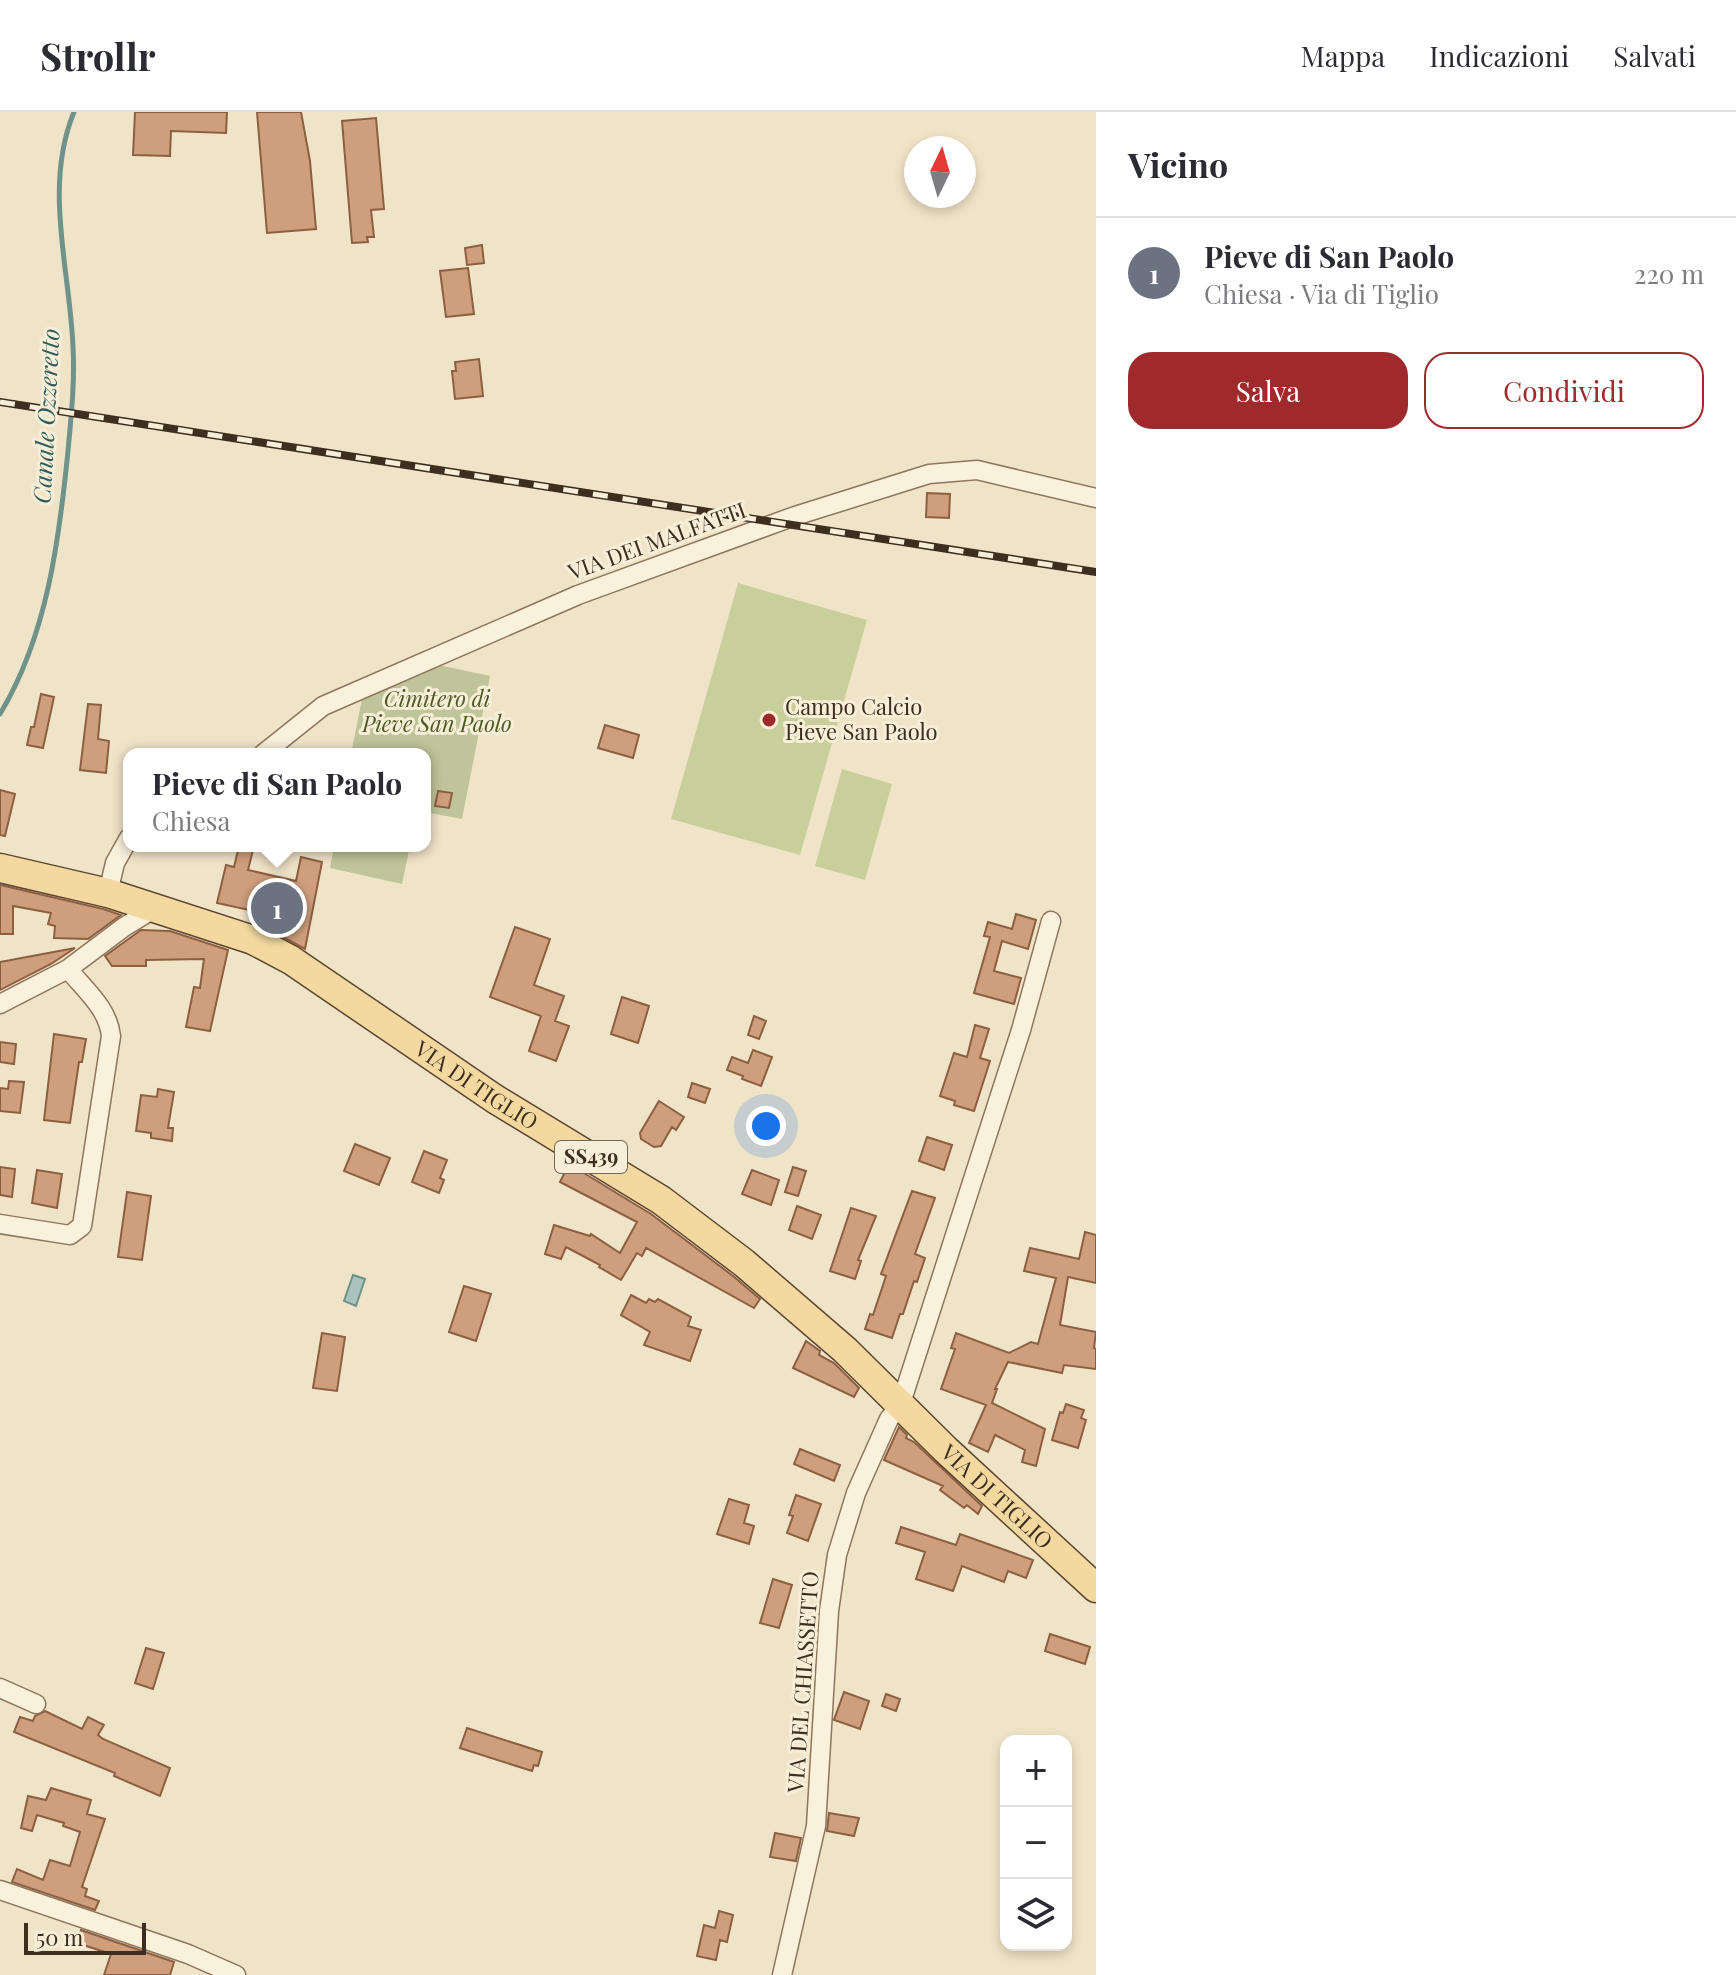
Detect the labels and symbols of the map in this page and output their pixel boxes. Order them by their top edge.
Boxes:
north arrow [904,136,976,208]
water label: Canale Ozzeretto [24,328,66,504]
street label: VIA DEI MALFATTI [563,494,750,587]
park label: Cimitero di Pieve San Paolo [361,683,512,738]
place label: Campo Calcio Pieve San Paolo [785,691,938,746]
marker: Campo Calcio Pieve San Paolo [760,711,778,729]
pin: 1 [251,878,303,938]
street label: VIA DI TIGLIO [409,1032,544,1136]
your location [746,1106,786,1146]
road number: SS439 [555,1141,627,1173]
street label: VIA DI TIGLIO [934,1436,1060,1555]
street label: VIA DEL CHIASSETTO [779,1570,825,1795]
scale bar [24,1919,146,1955]

